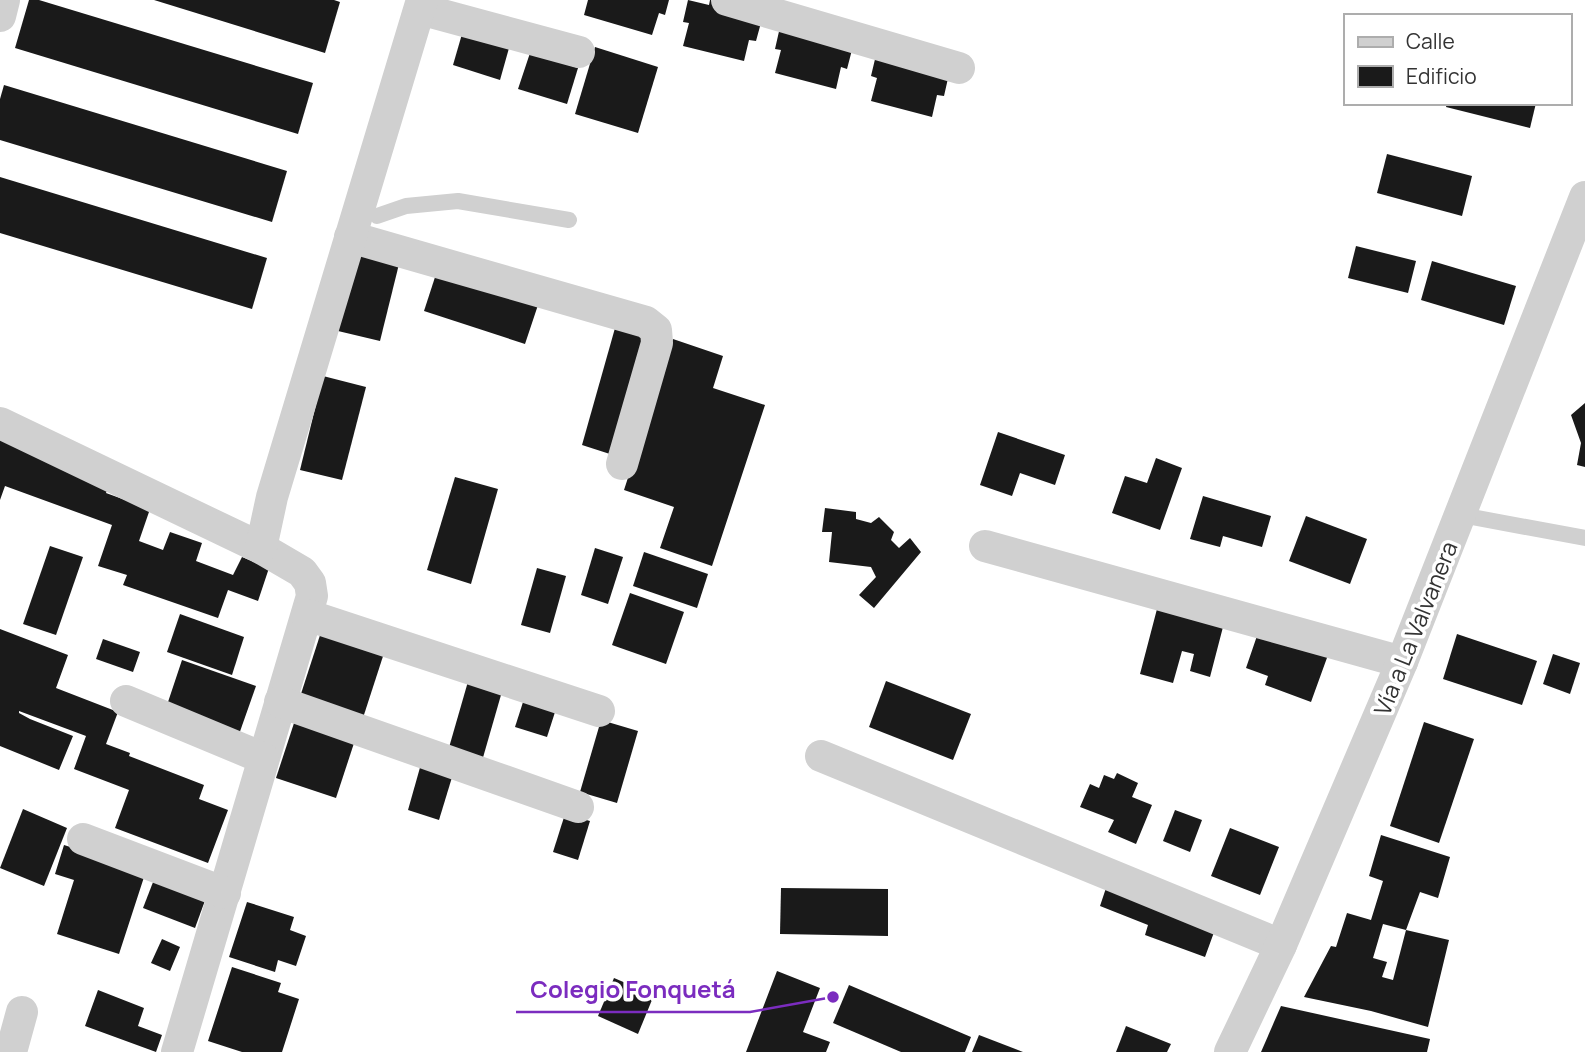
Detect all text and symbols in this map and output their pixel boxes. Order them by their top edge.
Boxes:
legend [1344,14,1571,105]
text: Calle [1406,27,1455,55]
text: Edificio [1406,62,1477,90]
street label: Vía a La Valvanera [1366,536,1464,720]
callout: Colegio Fonquetá [516,967,750,1012]
text: Colegio Fonquetá [530,972,736,1005]

